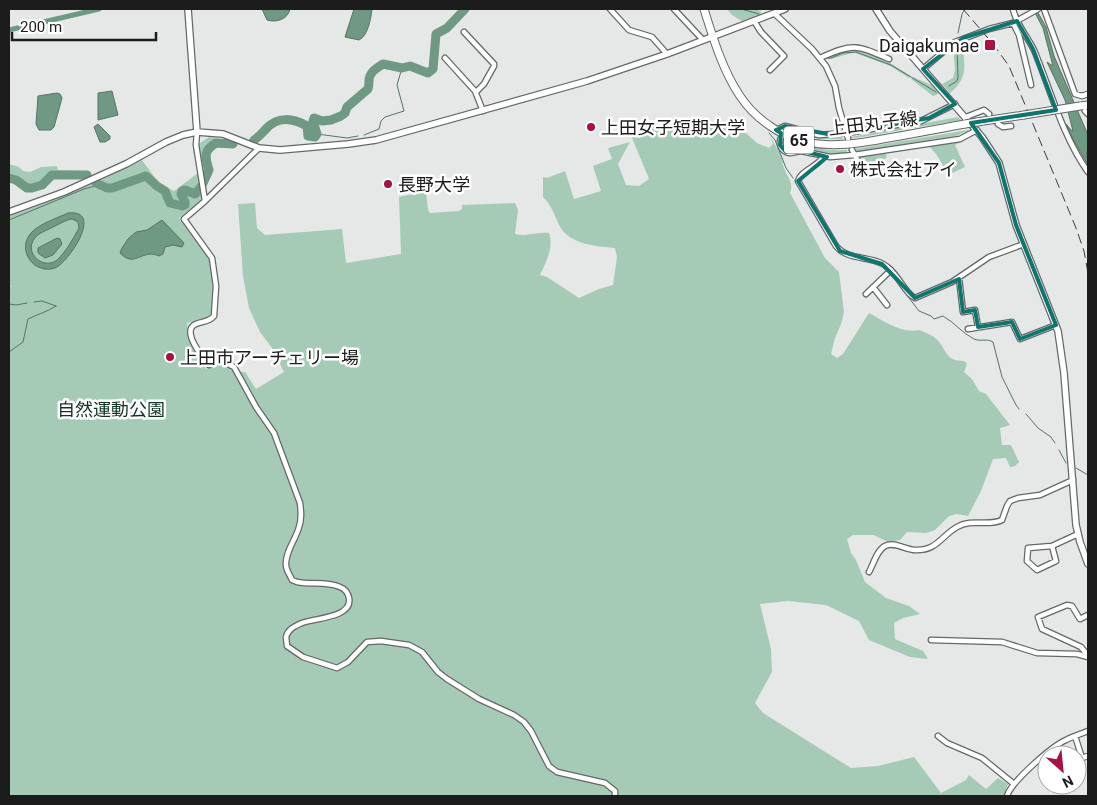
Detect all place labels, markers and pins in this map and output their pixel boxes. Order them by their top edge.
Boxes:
place label: Daigakumae [879,35,979,56]
marker: Daigakumae [983,38,997,52]
place label: 上田女子短期大学 [601,117,745,138]
marker: 上田女子短期大学 [585,121,597,133]
place label: 株式会社アイ [850,159,957,180]
marker: 株式会社アイ [834,163,846,175]
place label: 長野大学 [398,174,470,195]
marker: 長野大学 [382,178,394,190]
place label: 上田市アーチェリー場 [180,347,359,368]
marker: 上田市アーチェリー場 [164,351,176,363]

